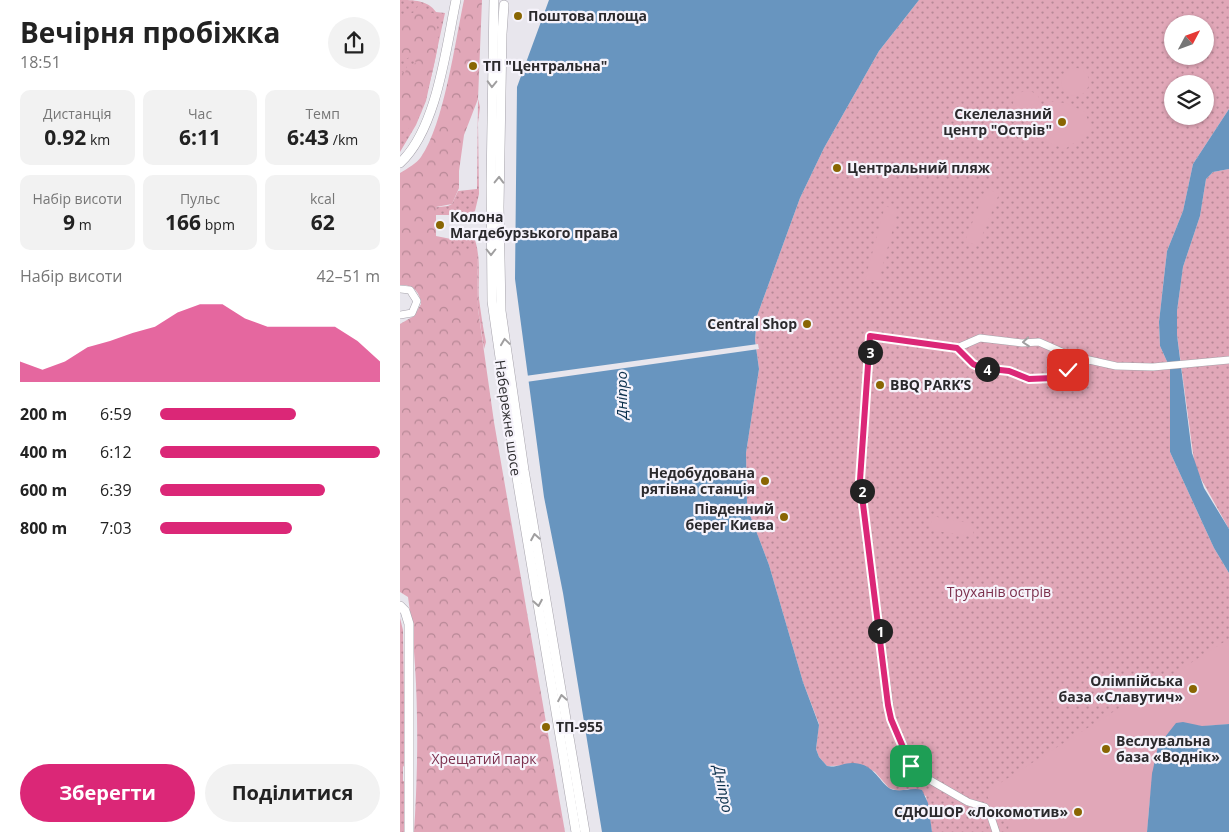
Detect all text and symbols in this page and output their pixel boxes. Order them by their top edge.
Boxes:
place label: Поштова площа [528,6,647,25]
marker: Поштова площа [512,10,524,22]
text: Вечірня пробіжка [20,13,280,51]
north arrow [1164,15,1214,65]
map controls [1164,15,1214,125]
button: share [328,17,380,69]
text: 18:51 [20,51,61,73]
place label: ТП "Центральна" [483,56,607,75]
marker: ТП "Центральна" [467,60,479,72]
button: layers [1164,75,1214,125]
one-way arrow [487,80,497,88]
text: Дистанція [43,104,112,123]
text: Час [188,104,212,123]
text: Темп [305,104,340,123]
place label: Скелелазний центр "Острів" [943,104,1052,139]
marker: Скелелазний центр "Острів" [1056,116,1068,128]
text: 0.92 [44,123,86,151]
text: 6:11 [179,123,221,151]
text: 6:43 [287,123,329,151]
text: km [86,130,110,149]
text: /km [329,130,358,149]
place label: Центральний пляж [847,158,991,177]
marker: Центральний пляж [831,162,843,174]
one-way arrow [494,176,505,184]
text: Набір висоти [32,189,122,208]
text: Пульс [180,189,220,208]
text: kcal [310,189,335,208]
place label: Колона Магдебурзького права [450,207,618,242]
text: 9 [63,208,75,236]
text: 166 [165,208,201,236]
text: 62 [311,208,335,236]
text: m [75,215,92,234]
text: bpm [201,215,235,234]
marker: Колона Магдебурзького права [434,219,446,231]
one-way arrow [486,248,496,256]
text: Набір висоти [20,265,123,287]
text: 42–51 m [316,265,380,287]
place label: Central Shop [707,314,797,333]
marker: Central Shop [801,318,813,330]
one-way arrow [1021,336,1029,347]
one-way arrow [500,338,511,346]
pin: 3 [858,340,882,364]
text: 3 [866,343,875,362]
pin [1047,349,1089,391]
pin: 4 [974,356,1000,382]
icon: check [1054,356,1082,384]
street label: Набережне шосе [491,359,526,477]
text: 4 [983,360,992,379]
water label: Дніпро [611,371,631,421]
place label: BBQ PARK’S [890,375,972,394]
marker: BBQ PARK’S [874,379,886,391]
text: 200 m [20,403,67,425]
text: 6:59 [100,403,132,425]
text: 400 m [20,441,67,463]
text: 6:12 [100,441,132,463]
place label: Недобудована рятівна станція [641,463,755,498]
marker: Недобудована рятівна станція [759,475,771,487]
pin: 2 [850,478,874,504]
text: 600 m [20,479,67,501]
text: 6:39 [100,479,132,501]
text: 2 [858,482,867,501]
place label: Південний берег Києва [685,499,774,534]
marker: Південний берег Києва [778,511,790,523]
text: 800 m [20,517,67,539]
text: 7:03 [100,517,132,539]
one-way arrow [530,533,540,542]
park label: Труханів острів [947,582,1051,601]
one-way arrow [532,599,542,607]
pin: 1 [868,618,892,644]
text: 1 [876,622,885,641]
place label: Олімпійська база «Славутич» [1059,671,1183,706]
marker: Олімпійська база «Славутич» [1187,683,1199,695]
one-way arrow [558,693,568,702]
place label: ТП-955 [556,717,603,736]
marker: ТП-955 [540,721,552,733]
place label: Веслувальна база «Воднік» [1116,731,1220,766]
marker: Веслувальна база «Воднік» [1100,743,1112,755]
pin [890,745,932,787]
park label: Хрещатий парк [431,749,537,768]
icon: arrive [897,752,925,780]
water label: Дніпро [709,761,738,814]
button: Зберегти [20,764,195,822]
button: Поділитися [205,764,380,822]
place label: СДЮШОР «Локомотив» [894,802,1068,821]
marker: СДЮШОР «Локомотив» [1072,806,1084,818]

